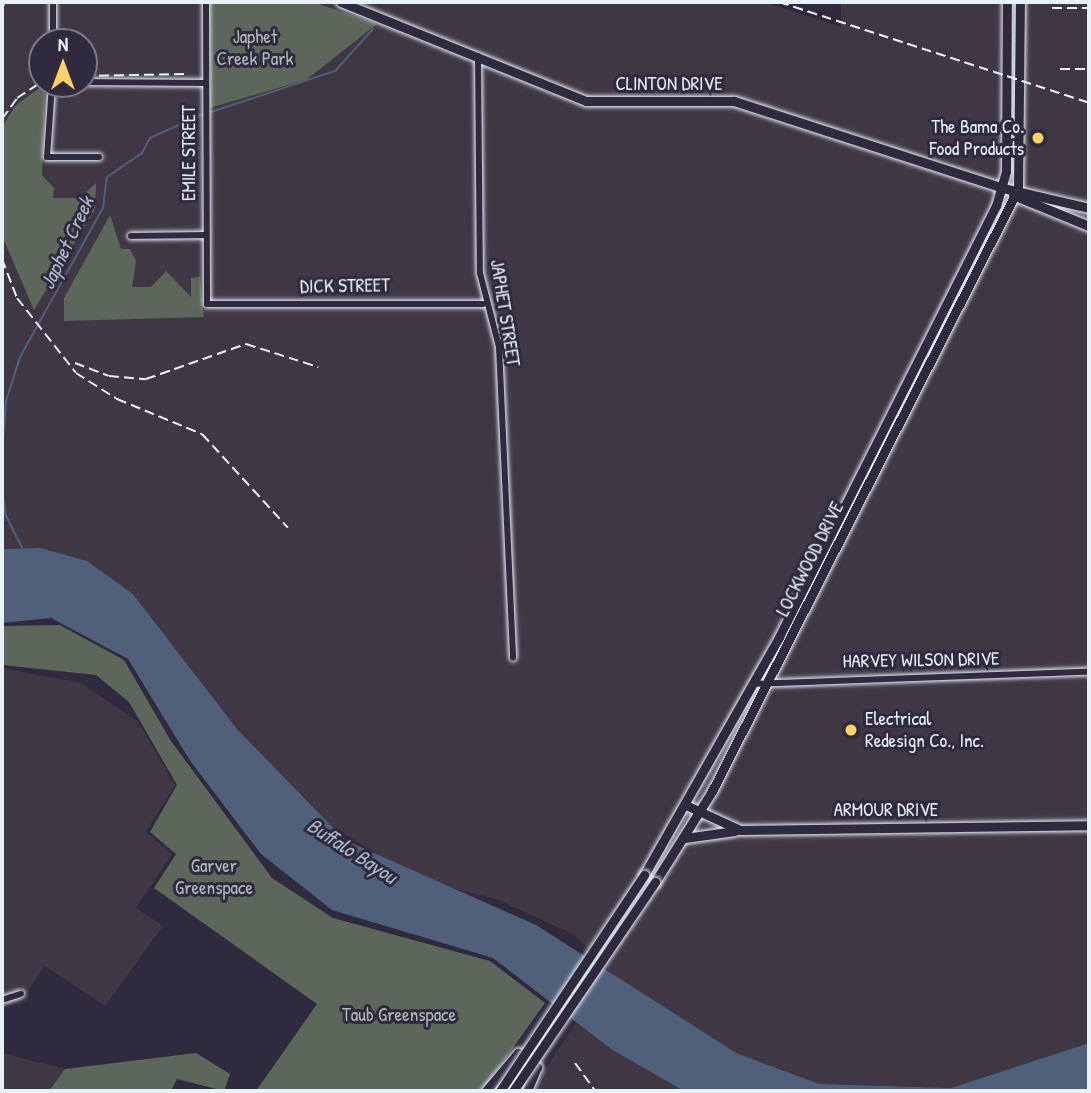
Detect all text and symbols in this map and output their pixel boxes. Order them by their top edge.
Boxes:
park label: Japhet Creek Park [217,26,293,70]
north arrow [28,28,98,98]
text: N [58,31,68,57]
street label: CLINTON DRIVE [615,73,723,95]
street label: EMILE STREET [178,105,200,201]
place label: The Bama Co. Food Products [929,116,1024,160]
marker: The Bama Co. Food Products [1030,130,1046,146]
water label: Japhet Creek [35,193,99,293]
street label: JAPHET STREET [485,258,525,368]
street label: DICK STREET [300,274,390,298]
street label: LOCKWOOD DRIVE [771,498,849,620]
street label: HARVEY WILSON DRIVE [842,647,1000,673]
place label: Electrical Redesign Co., Inc. [865,708,984,752]
marker: Electrical Redesign Co., Inc. [843,722,859,738]
street label: ARMOUR DRIVE [834,799,938,821]
water label: Buffalo Bayou [302,813,402,889]
park label: Garver Greenspace [175,855,253,899]
park label: Taub Greenspace [342,1004,456,1026]

